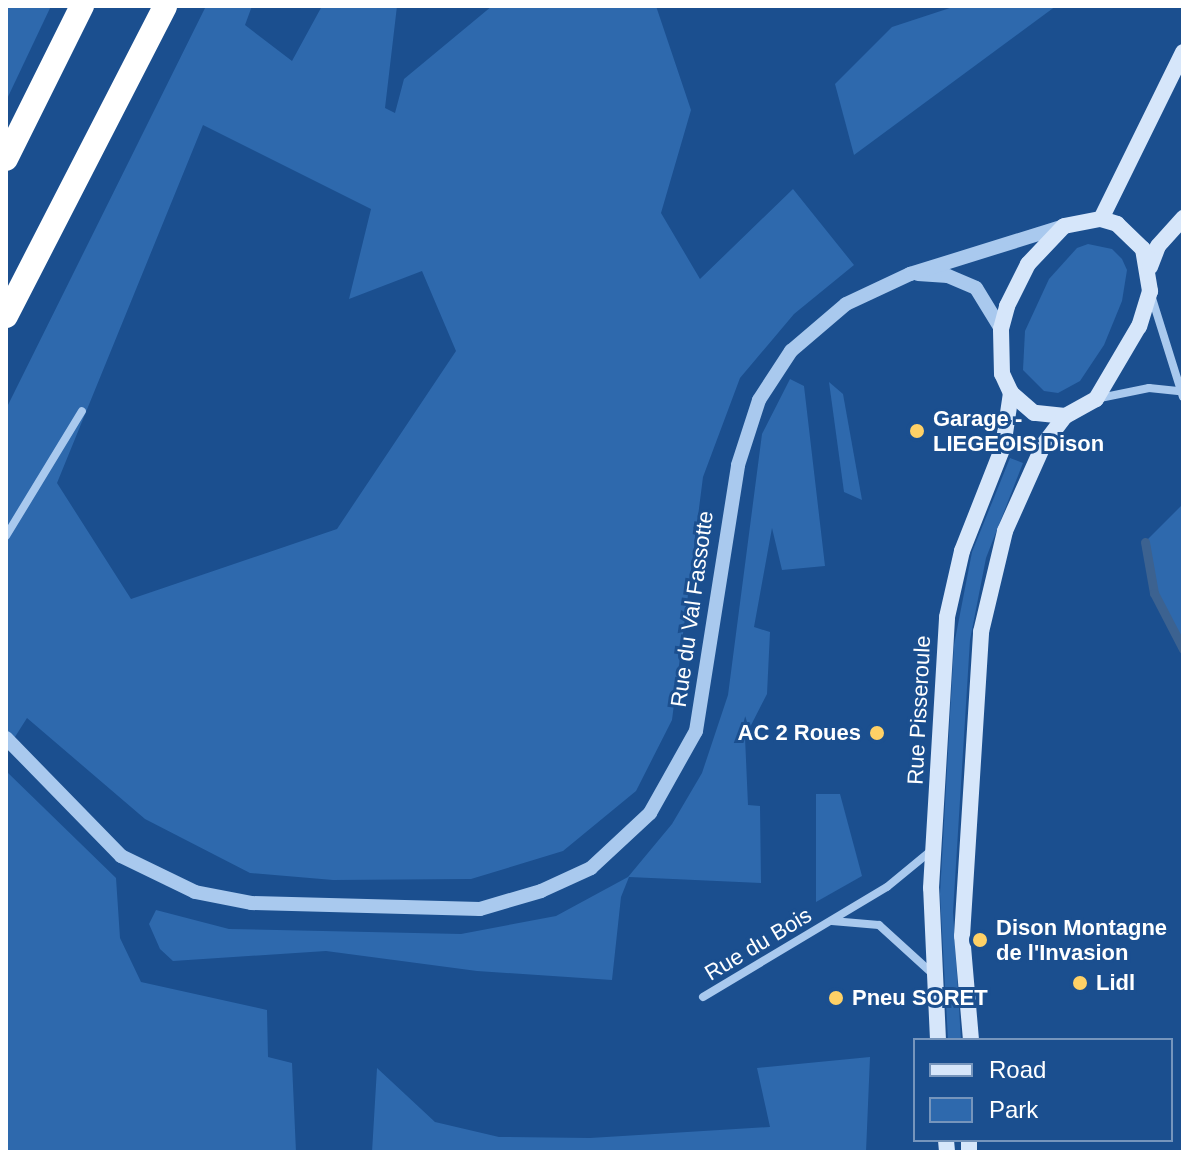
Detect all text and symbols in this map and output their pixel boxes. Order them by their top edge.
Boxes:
place label: Garage - LIEGEOIS Dison [933,405,1104,456]
marker: Garage - LIEGEOIS Dison [908,422,926,440]
street label: Rue du Val Fassotte [665,509,719,709]
street label: Rue Pisseroule [902,635,936,785]
place label: AC 2 Roues [738,720,861,746]
marker: AC 2 Roues [868,724,886,742]
street label: Rue du Bois [700,902,816,986]
place label: Dison Montagne de l'Invasion [996,914,1167,966]
marker: Dison Montagne de l'Invasion [971,931,989,949]
place label: Lidl [1096,970,1135,996]
marker: Lidl [1071,974,1089,992]
place label: Pneu SORET [852,985,988,1011]
marker: Pneu SORET [827,989,845,1007]
legend [913,1038,1173,1142]
text: Road [989,1056,1046,1083]
text: Park [989,1096,1038,1123]

